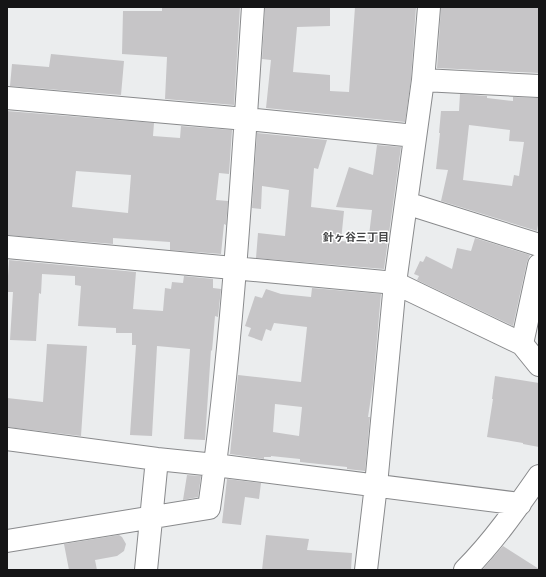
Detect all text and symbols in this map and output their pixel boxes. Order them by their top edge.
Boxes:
district label: 針ヶ谷三丁目 [322,230,389,244]

